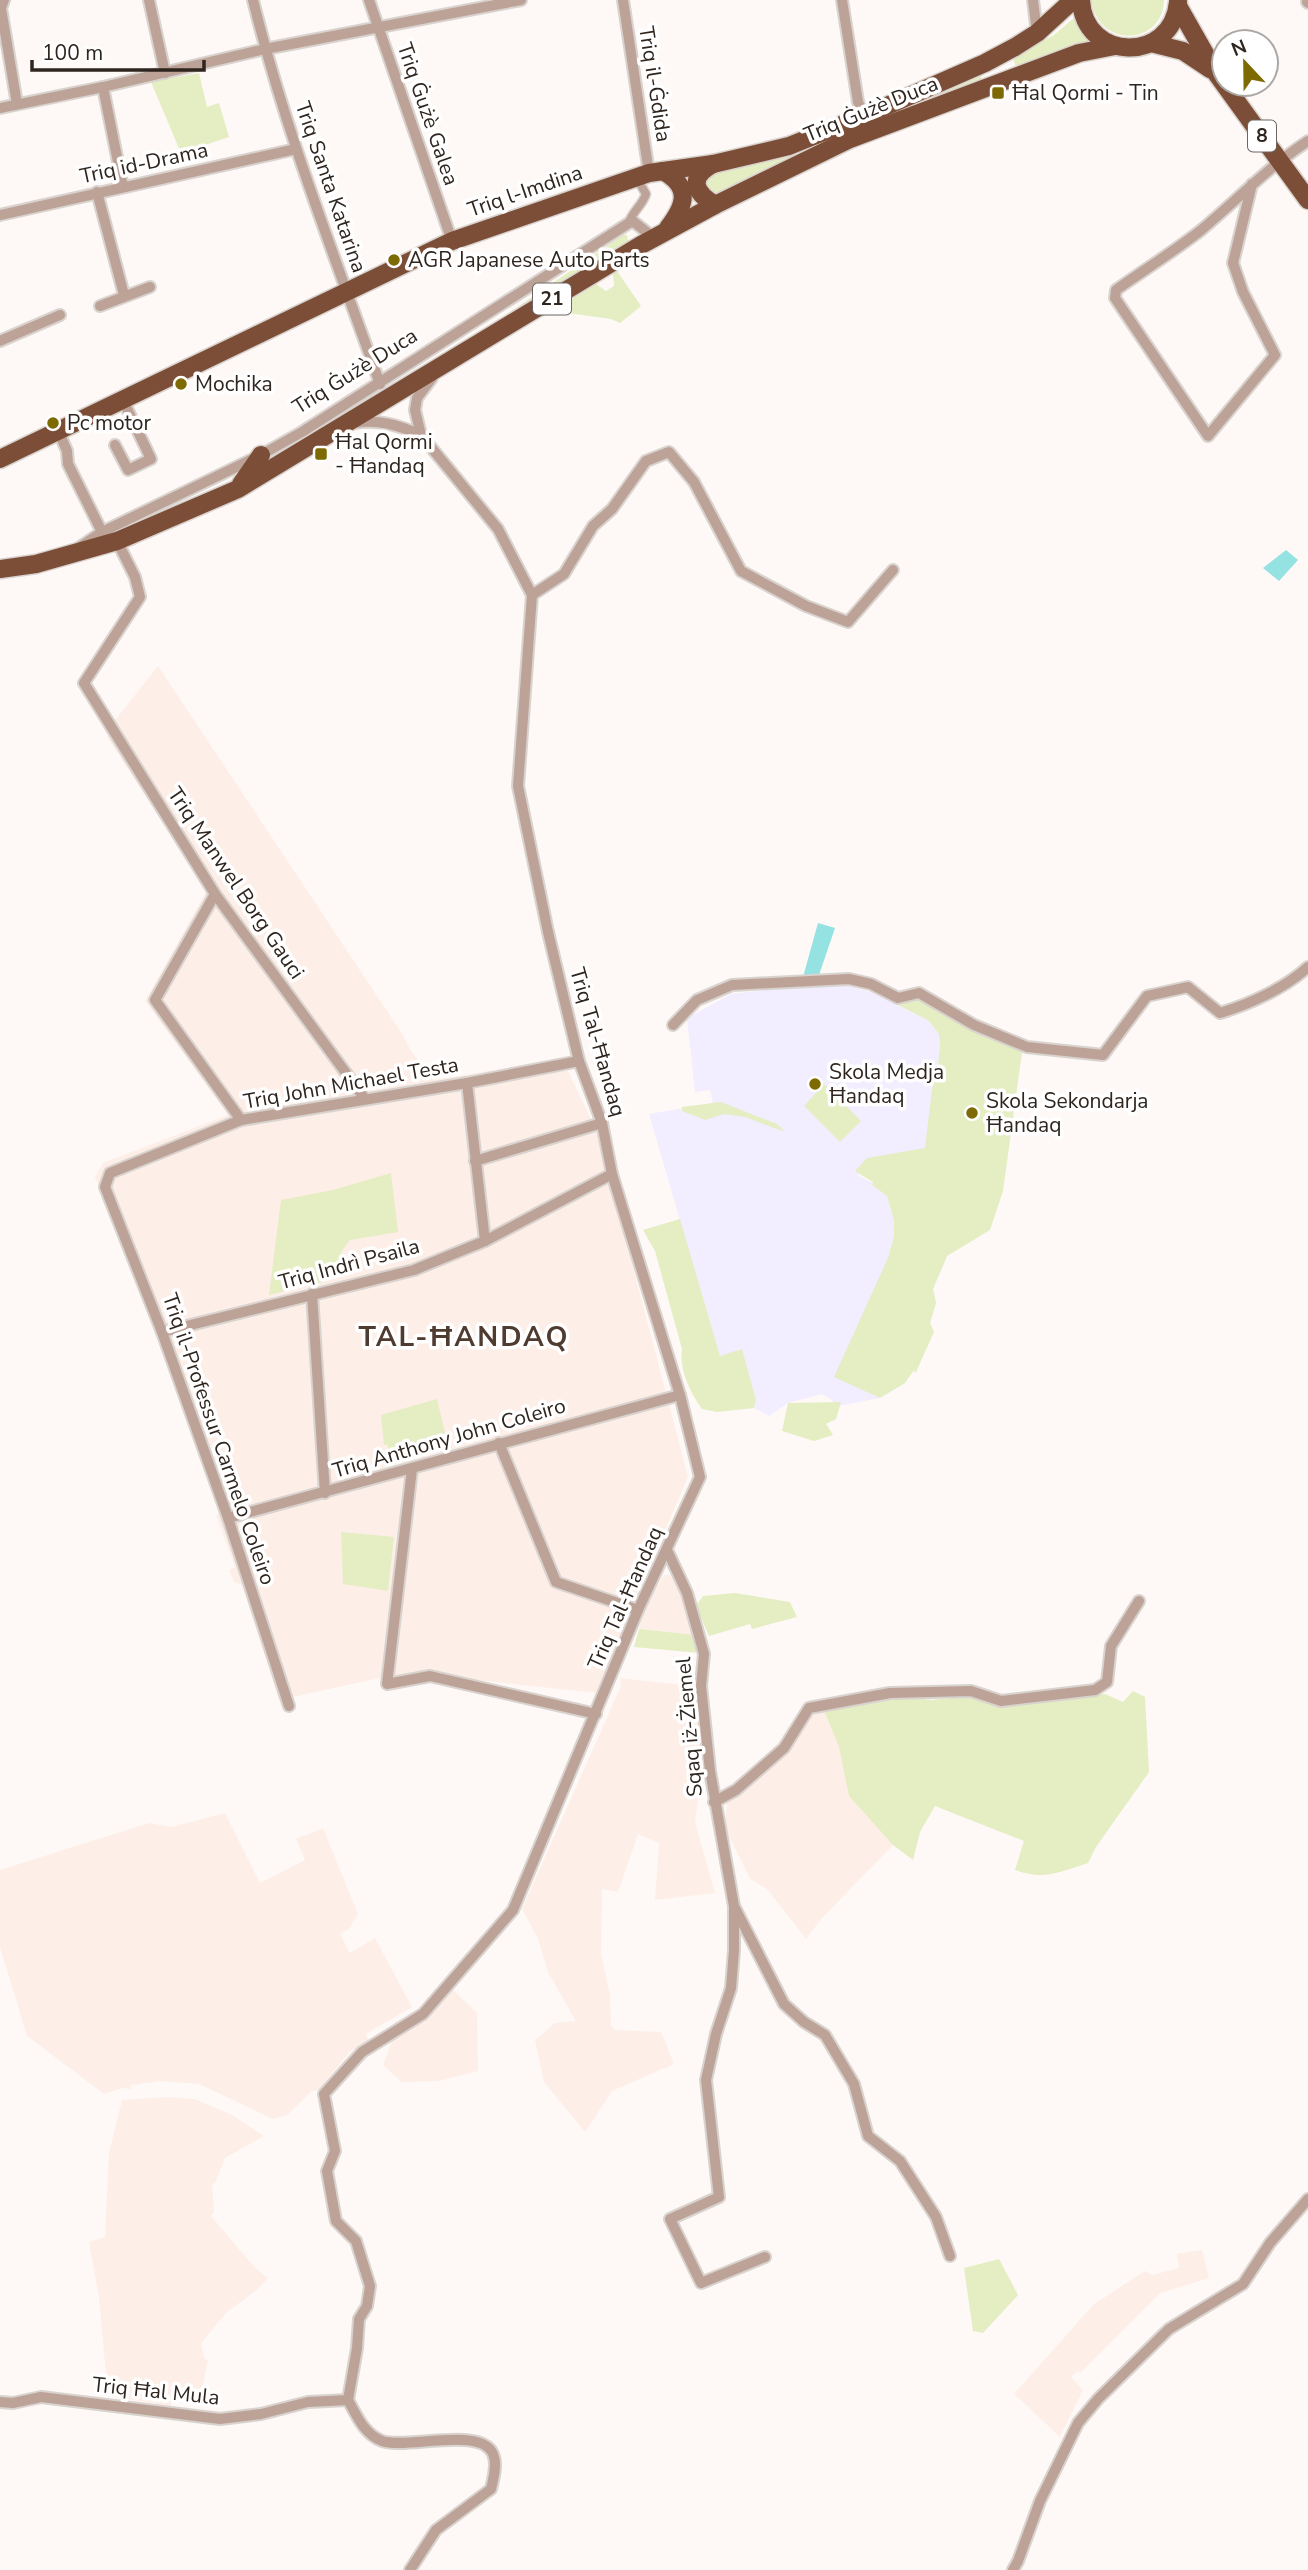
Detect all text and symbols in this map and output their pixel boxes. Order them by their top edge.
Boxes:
street label: Triq il-Ġdida [632,24,678,144]
scale bar [32,28,203,72]
north arrow [1210,28,1280,98]
text: N [1228,33,1250,63]
text: 100 m [42,39,103,67]
street label: Triq Ġużè Galea [391,39,465,189]
street label: Triq Ġużè Duca [800,69,942,149]
place label: Ħal Qormi - Tin [1012,79,1159,107]
marker: Ħal Qormi - Tin [990,85,1006,101]
street label: Triq Santa Katarina [289,98,373,276]
road number: 8 [1248,120,1276,152]
street label: Triq id-Drama [77,136,211,190]
street label: Triq l-Imdina [464,158,586,224]
place label: AGR Japanese Auto Parts [408,246,650,274]
marker: AGR Japanese Auto Parts [386,252,402,268]
road number: 21 [533,284,571,314]
street label: Triq Ġużè Duca [287,321,423,421]
place label: Mochika [195,370,273,398]
marker: Mochika [173,376,189,392]
place label: Pc motor [67,409,151,437]
marker: Pc motor [45,415,61,431]
place label: Ħal Qormi - Ħandaq [335,428,433,480]
marker: Ħal Qormi - Ħandaq [313,446,329,462]
street label: Triq Manwel Borg Gauci [161,781,311,985]
street label: Triq Tal-Ħandaq [563,964,633,1120]
street label: Triq John Michael Testa [241,1050,461,1116]
place label: Skola Medja Ħandaq [829,1058,944,1110]
marker: Skola Medja Ħandaq [807,1076,823,1092]
place label: Skola Sekondarja Ħandaq [986,1087,1148,1139]
marker: Skola Sekondarja Ħandaq [964,1105,980,1121]
street label: Triq Indrì Psaila [275,1232,423,1296]
street label: Triq il-Professur Carmelo Coleiro [156,1289,282,1589]
district label: TAL-ĦANDAQ [359,1318,569,1356]
street label: Triq Anthony John Coleiro [329,1391,569,1485]
street label: Triq Tal-Ħandaq [581,1522,669,1674]
street label: Sqaq iż-Żiemel [669,1655,709,1798]
street label: Triq Ħal Mula [91,2370,221,2412]

